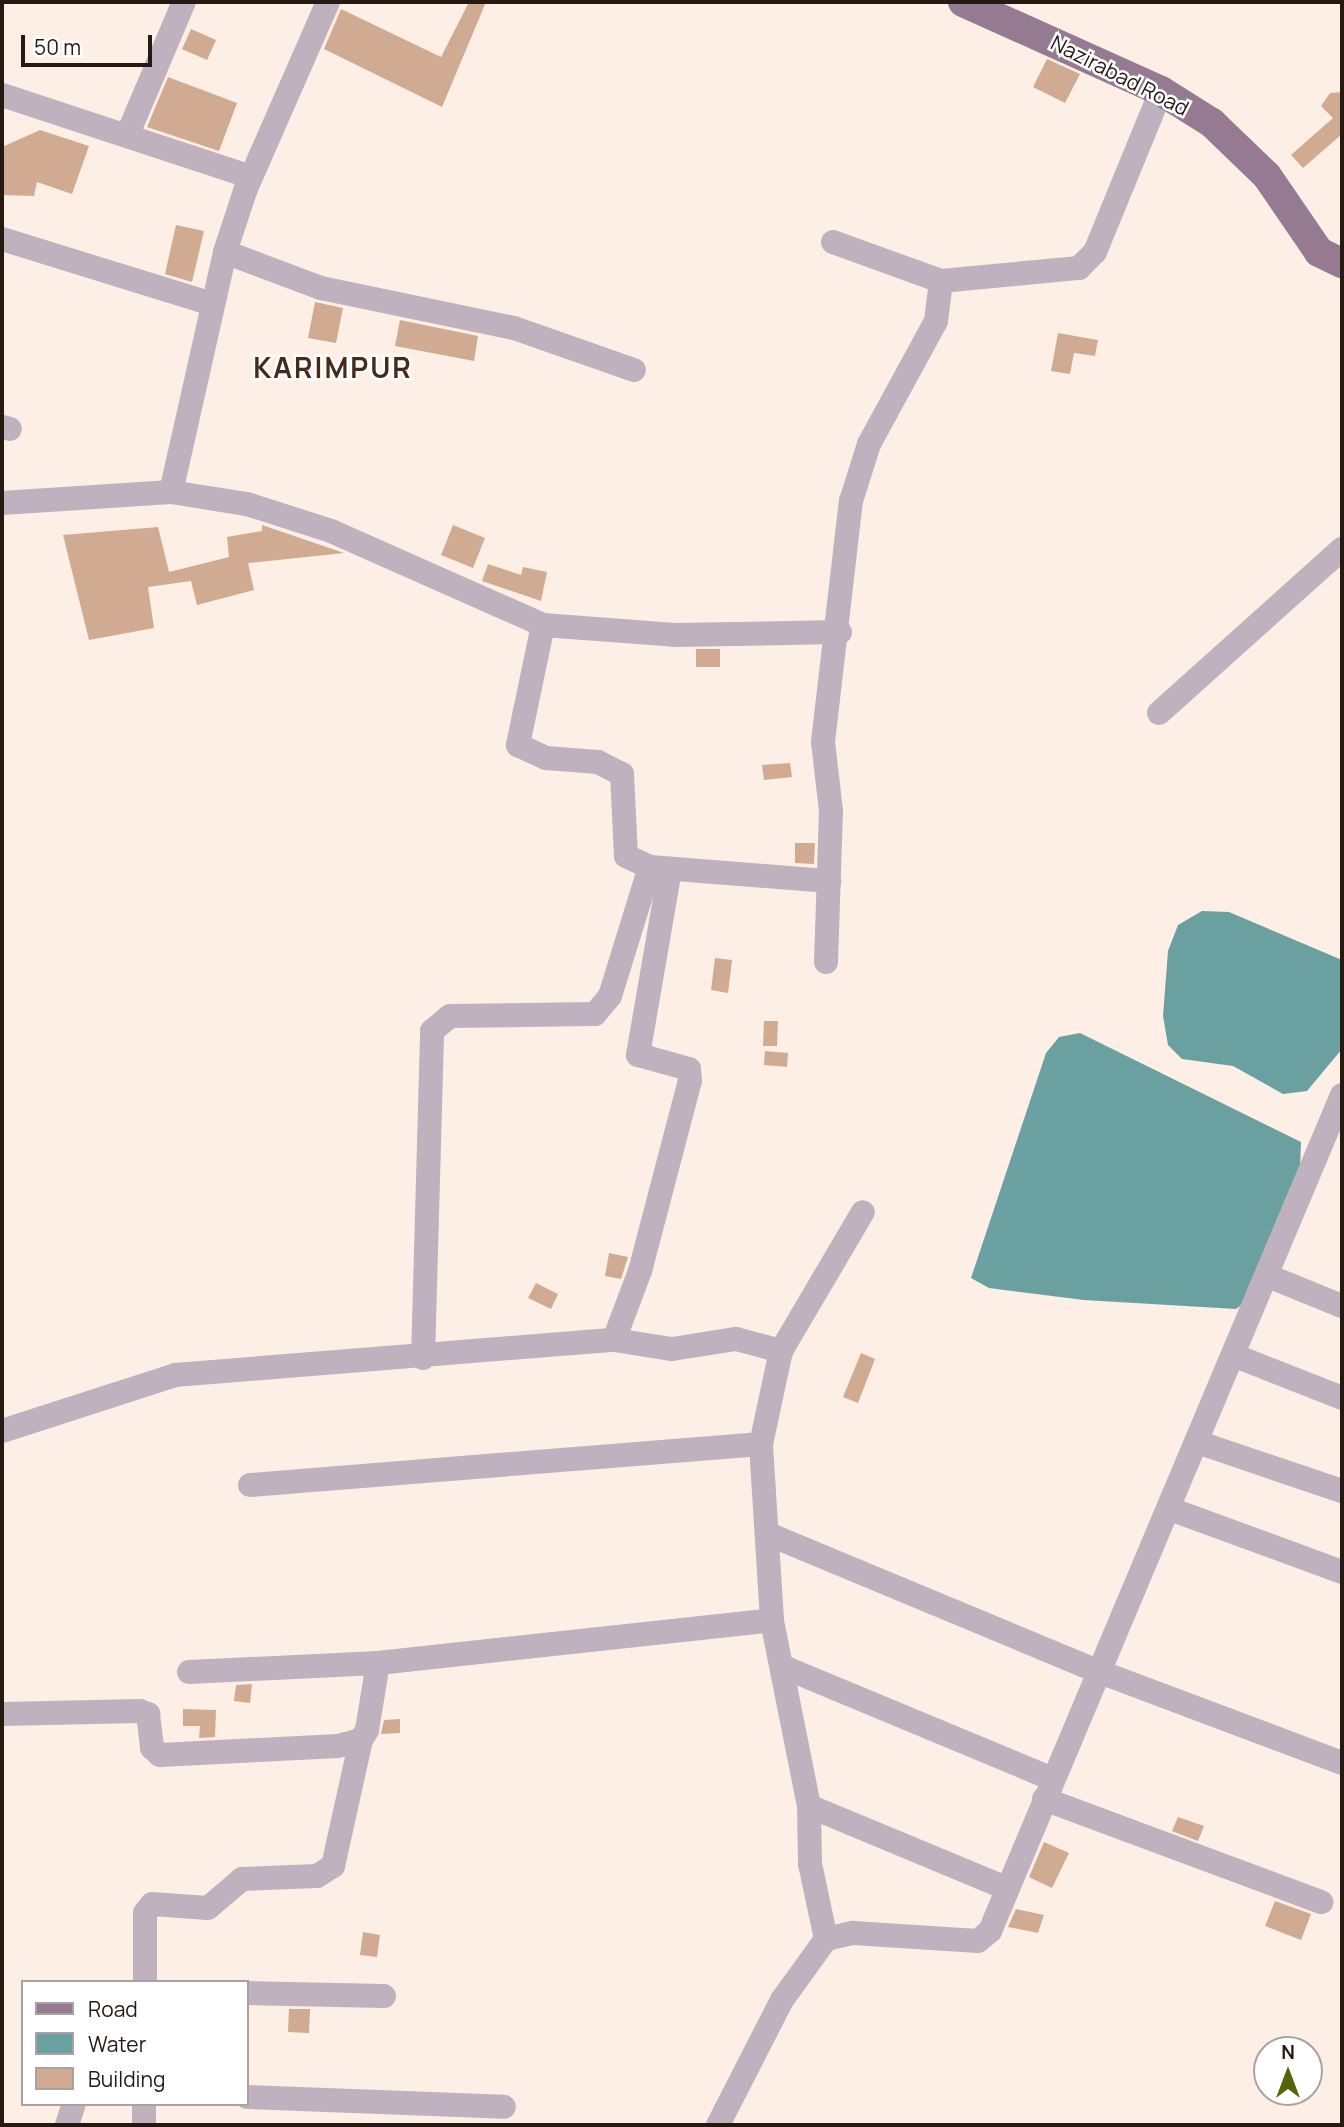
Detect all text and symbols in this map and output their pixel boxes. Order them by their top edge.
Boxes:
scale bar [24,21,156,65]
street label: Nazirabad Road [1047,29,1193,121]
text: 50 m [34,33,81,61]
district label: KARIMPUR [254,350,412,384]
legend [21,1980,248,2106]
text: Road [88,1995,138,2023]
text: Water [88,2030,146,2058]
north arrow [1253,2036,1323,2106]
text: N [1281,2039,1295,2065]
text: Building [88,2065,165,2093]

